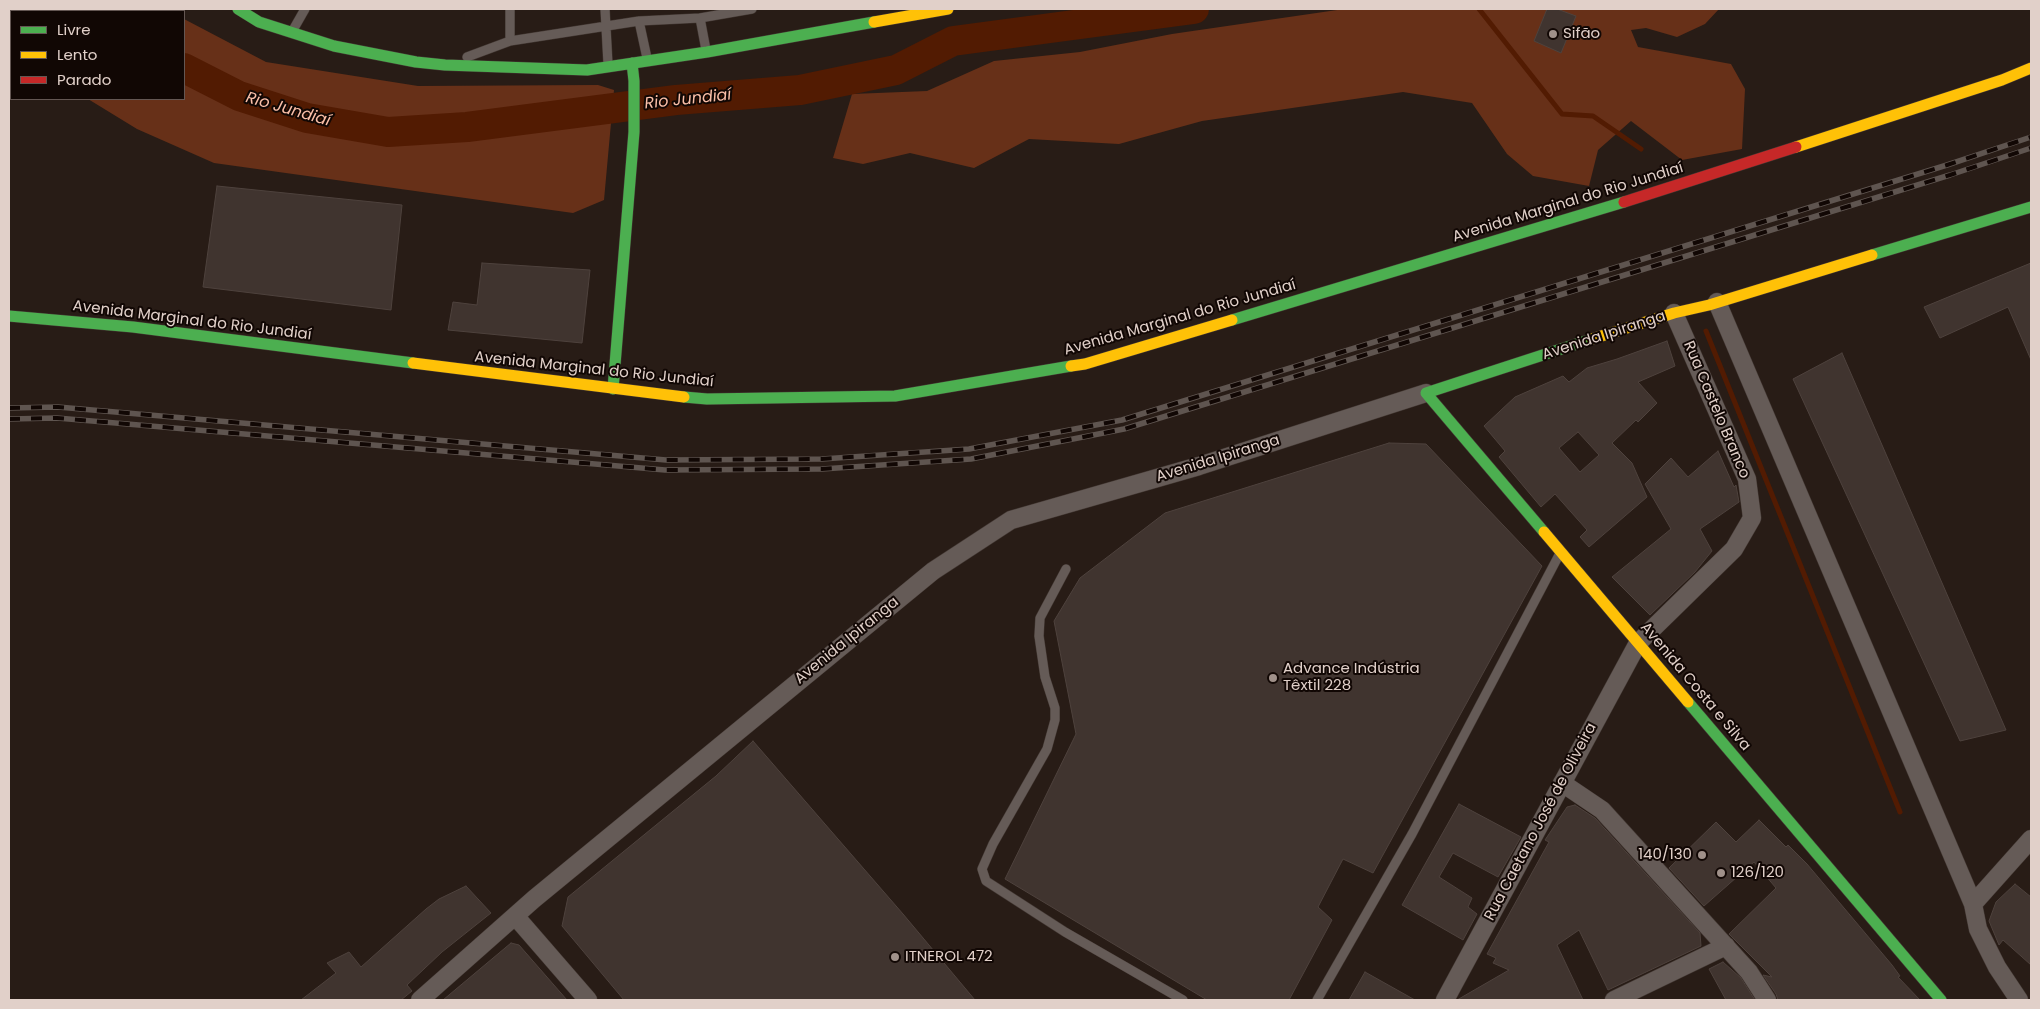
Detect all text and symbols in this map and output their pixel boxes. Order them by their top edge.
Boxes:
legend [10,10,185,100]
text: Livre [57,19,90,40]
place label: Sifão [1563,25,1600,43]
marker: Sifão [1547,28,1559,40]
text: Lento [57,44,97,65]
text: Parado [57,69,111,90]
water label: Rio Jundiaí [644,86,732,114]
water label: Rio Jundiaí [243,89,333,131]
street label: Avenida Marginal do Rio Jundiaí [1450,159,1686,247]
street label: Avenida Marginal do Rio Jundiaí [1062,276,1298,360]
street label: Avenida Marginal do Rio Jundiaí [72,297,312,345]
street label: Avenida Ipiranga [1540,308,1668,364]
street label: Rua Castelo Branco [1679,339,1753,481]
street label: Avenida Marginal do Rio Jundiaí [474,348,714,392]
street label: Avenida Ipiranga [1154,432,1282,486]
street label: Avenida Ipiranga [791,594,903,688]
street label: Avenida Costa e Silva [1636,619,1754,755]
place label: Advance Indústria Têxtil 228 [1283,660,1420,695]
marker: Advance Indústria Têxtil 228 [1267,672,1279,684]
street label: Rua Caetano José de Oliveira [1481,720,1601,924]
place label: 140/130 [1638,846,1692,864]
marker: 140/130 [1696,849,1708,861]
place label: 126/120 [1731,864,1784,882]
marker: 126/120 [1715,867,1727,879]
place label: ITNEROL 472 [905,948,993,966]
marker: ITNEROL 472 [889,951,901,963]

